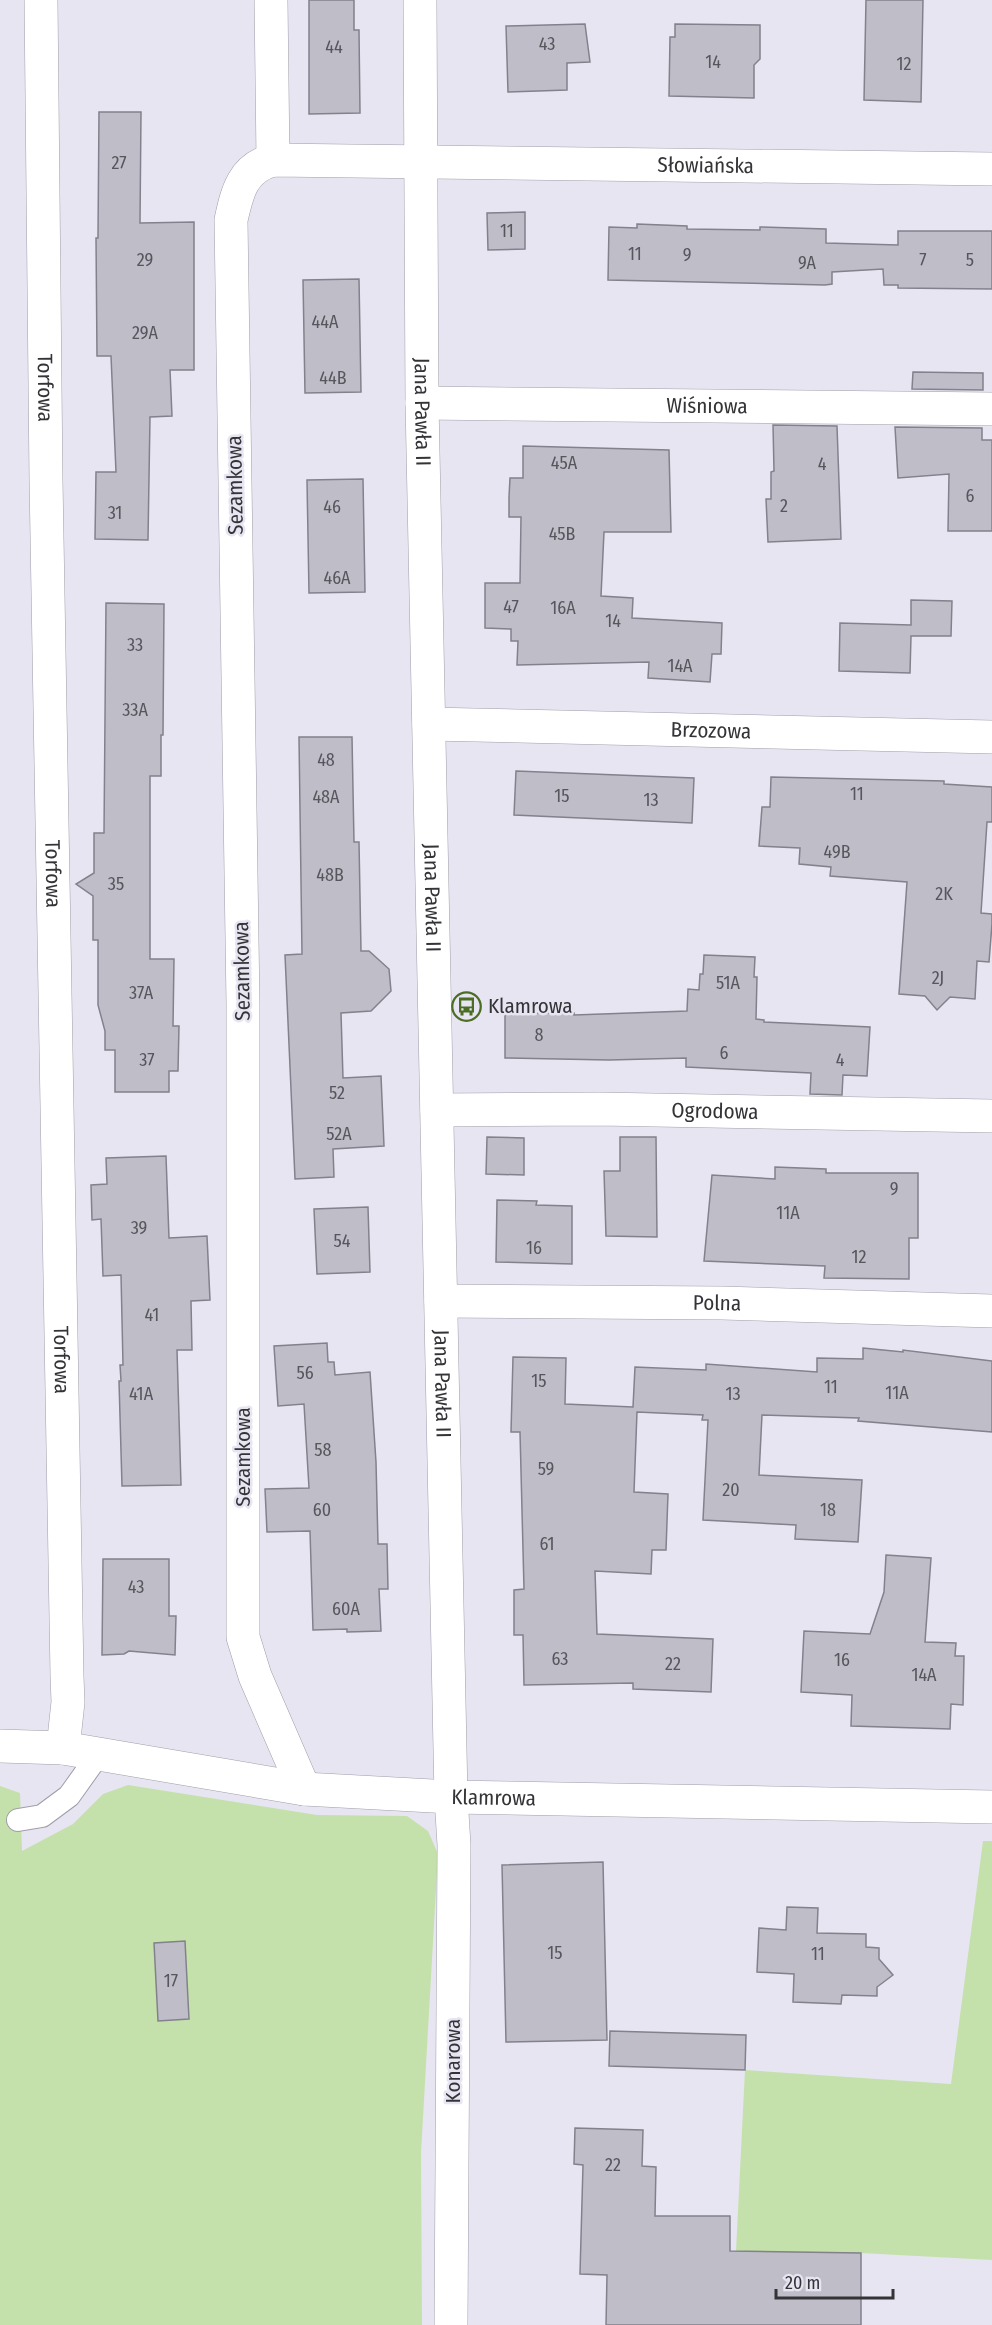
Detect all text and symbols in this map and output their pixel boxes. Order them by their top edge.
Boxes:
house number: 43 [539,33,555,55]
house number: 44 [325,36,343,58]
house number: 14 [705,51,721,73]
house number: 12 [897,53,912,75]
house number: 27 [111,152,127,174]
street label: Słowiańska [657,152,754,179]
house number: 11 [500,220,514,242]
house number: 11 [628,243,642,265]
house number: 9 [683,244,691,266]
house number: 29 [137,249,153,271]
house number: 7 [919,249,927,271]
house number: 5 [966,249,974,271]
house number: 9A [798,252,817,274]
house number: 44A [312,311,339,333]
house number: 29A [132,322,158,344]
street label: Torfowa [32,354,58,422]
street label: Jana Pawła II [409,358,436,466]
house number: 44B [319,367,347,389]
street label: Wiśniowa [666,393,748,419]
street label: Sezamkowa [221,435,249,535]
house number: 45A [551,452,578,474]
house number: 4 [818,453,827,475]
house number: 6 [966,485,975,507]
house number: 2 [780,495,788,517]
house number: 46 [323,496,341,518]
house number: 31 [108,502,122,524]
house number: 45B [549,523,575,545]
house number: 46A [323,567,351,589]
house number: 47 [503,596,519,618]
house number: 16A [550,597,576,619]
house number: 14 [605,610,621,632]
house number: 33 [127,634,143,656]
house number: 14A [667,655,693,677]
house number: 33A [122,699,148,721]
street label: Brzozowa [670,717,752,744]
house number: 48 [317,749,335,771]
house number: 11 [850,783,864,805]
house number: 15 [554,785,570,807]
house number: 48A [312,786,340,808]
house number: 13 [643,789,659,811]
street label: Torfowa [39,840,67,908]
house number: 49B [824,841,851,863]
street label: Jana Pawła II [418,843,446,952]
house number: 48B [316,864,344,886]
house number: 35 [108,873,124,895]
house number: 2K [935,883,953,905]
street label: Sezamkowa [228,921,256,1021]
house number: 2J [932,967,944,989]
house number: 51A [716,972,740,994]
house number: 37A [129,982,154,1004]
bus stop icon: Klamrowa [451,990,483,1022]
place label: Klamrowa [488,993,573,1019]
house number: 8 [535,1024,544,1046]
house number: 6 [720,1042,729,1064]
house number: 37 [139,1049,155,1071]
house number: 4 [836,1049,845,1071]
house number: 52 [329,1082,345,1104]
street label: Ogrodowa [671,1097,759,1125]
house number: 52A [326,1123,352,1145]
house number: 9 [890,1178,898,1200]
house number: 11A [776,1202,800,1224]
house number: 39 [131,1217,147,1239]
house number: 54 [334,1230,351,1252]
house number: 16 [526,1237,542,1259]
house number: 12 [852,1246,867,1268]
street label: Polna [693,1290,742,1317]
house number: 41 [145,1304,159,1326]
street label: Torfowa [48,1326,75,1394]
street label: Jana Pawła II [428,1329,457,1438]
house number: 56 [296,1362,314,1384]
house number: 15 [531,1370,547,1392]
house number: 11 [824,1376,838,1398]
house number: 11A [885,1382,909,1404]
house number: 41A [129,1383,154,1405]
house number: 13 [725,1383,741,1405]
street label: Sezamkowa [230,1407,256,1507]
house number: 58 [314,1439,332,1461]
house number: 59 [538,1458,554,1480]
house number: 20 [722,1479,740,1501]
house number: 60 [313,1499,331,1521]
house number: 18 [820,1499,836,1521]
house number: 61 [539,1533,555,1555]
house number: 43 [128,1576,144,1598]
house number: 60A [332,1598,360,1620]
house number: 63 [552,1648,568,1670]
house number: 16 [834,1649,850,1671]
house number: 22 [665,1653,681,1675]
house number: 14A [911,1664,937,1686]
street label: Klamrowa [451,1784,536,1812]
house number: 15 [547,1942,563,1964]
house number: 11 [811,1943,825,1965]
house number: 17 [164,1970,178,1992]
street label: Konarowa [440,2019,466,2103]
house number: 22 [605,2154,621,2176]
scale bar [776,2262,893,2300]
text: 20 m [785,2272,820,2294]

